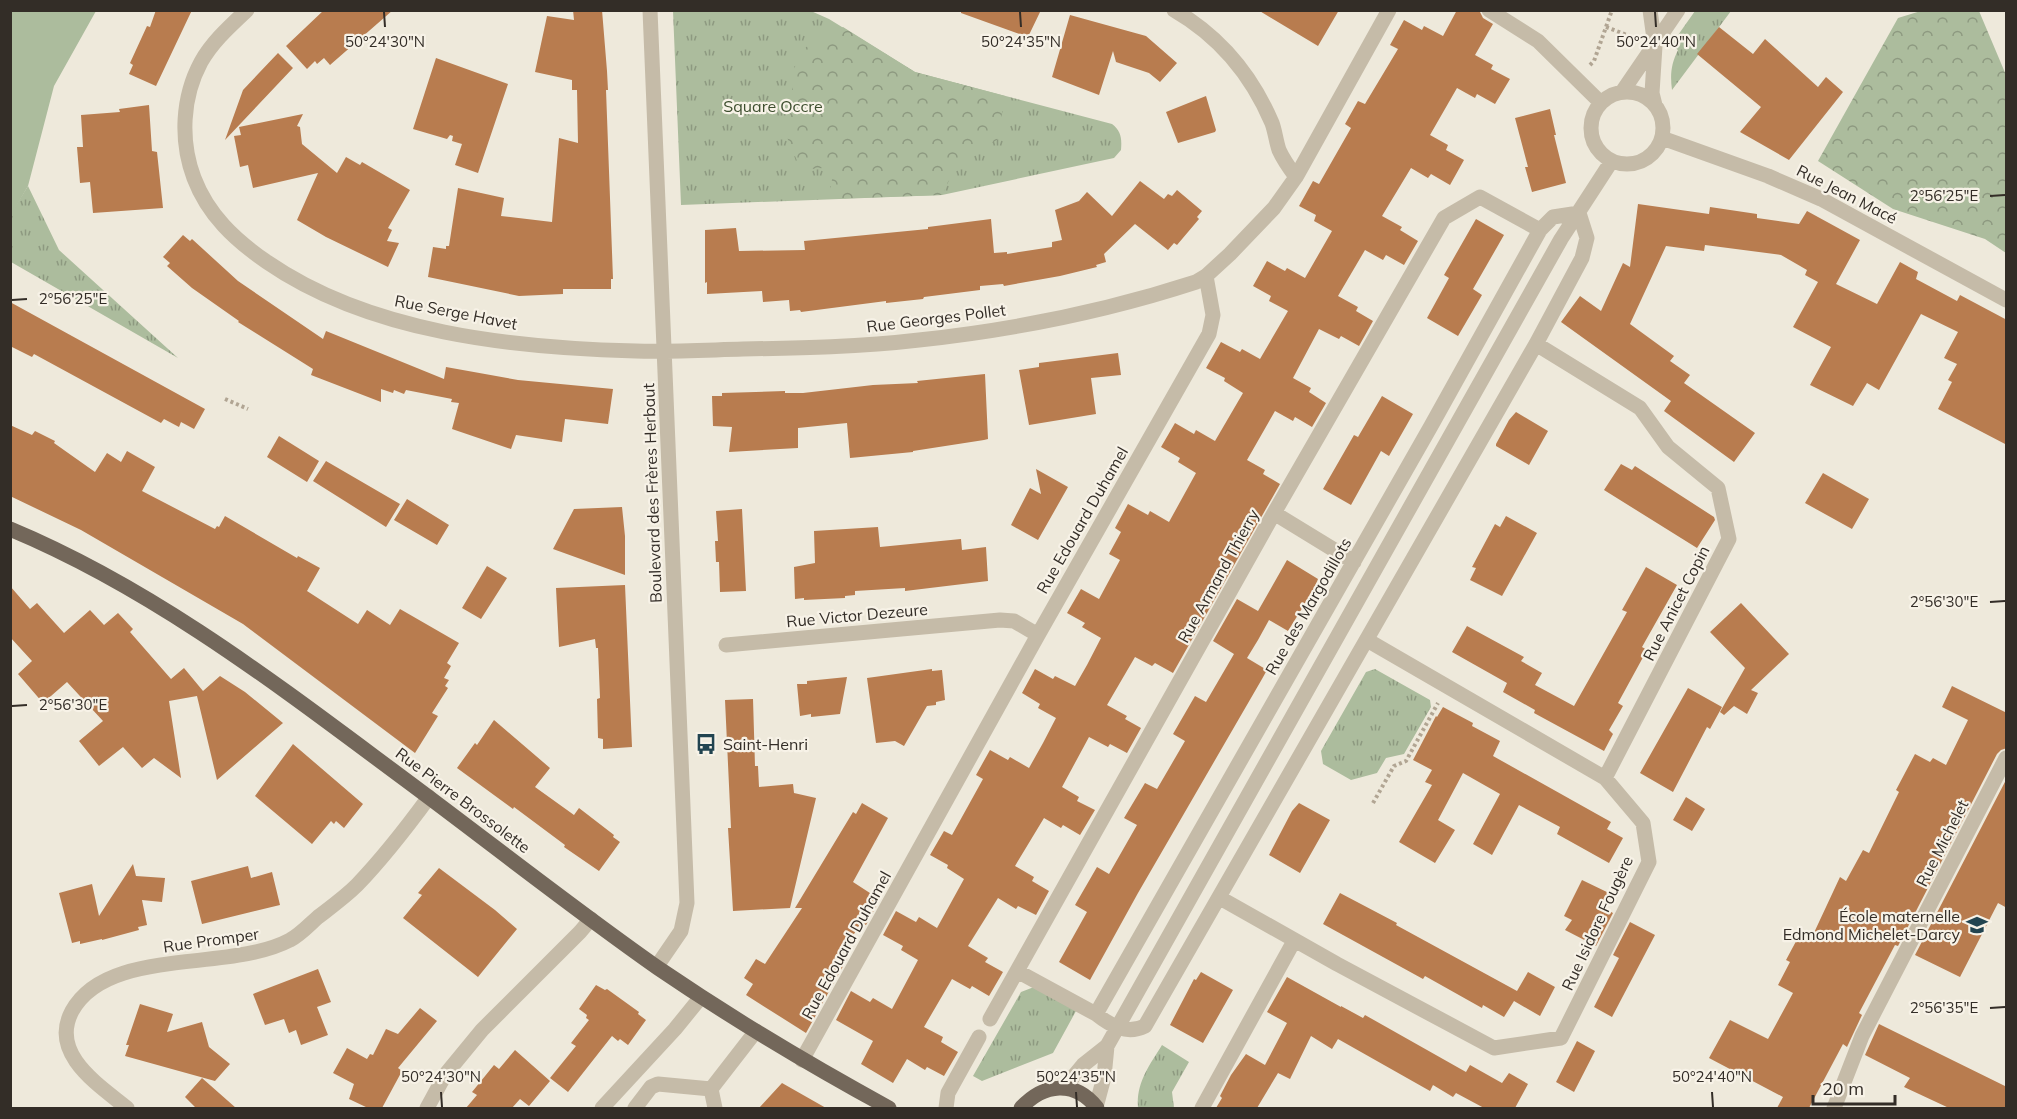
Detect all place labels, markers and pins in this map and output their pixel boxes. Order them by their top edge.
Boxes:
bus stop icon: Saint-Henri [694,732,718,756]
place label: Saint-Henri [723,734,808,754]
place label: École maternelle Edmond Michelet-Darcy [1783,906,1960,944]
school or university icon: École maternelle Edmond Michelet-Darcy [1965,913,1989,937]

